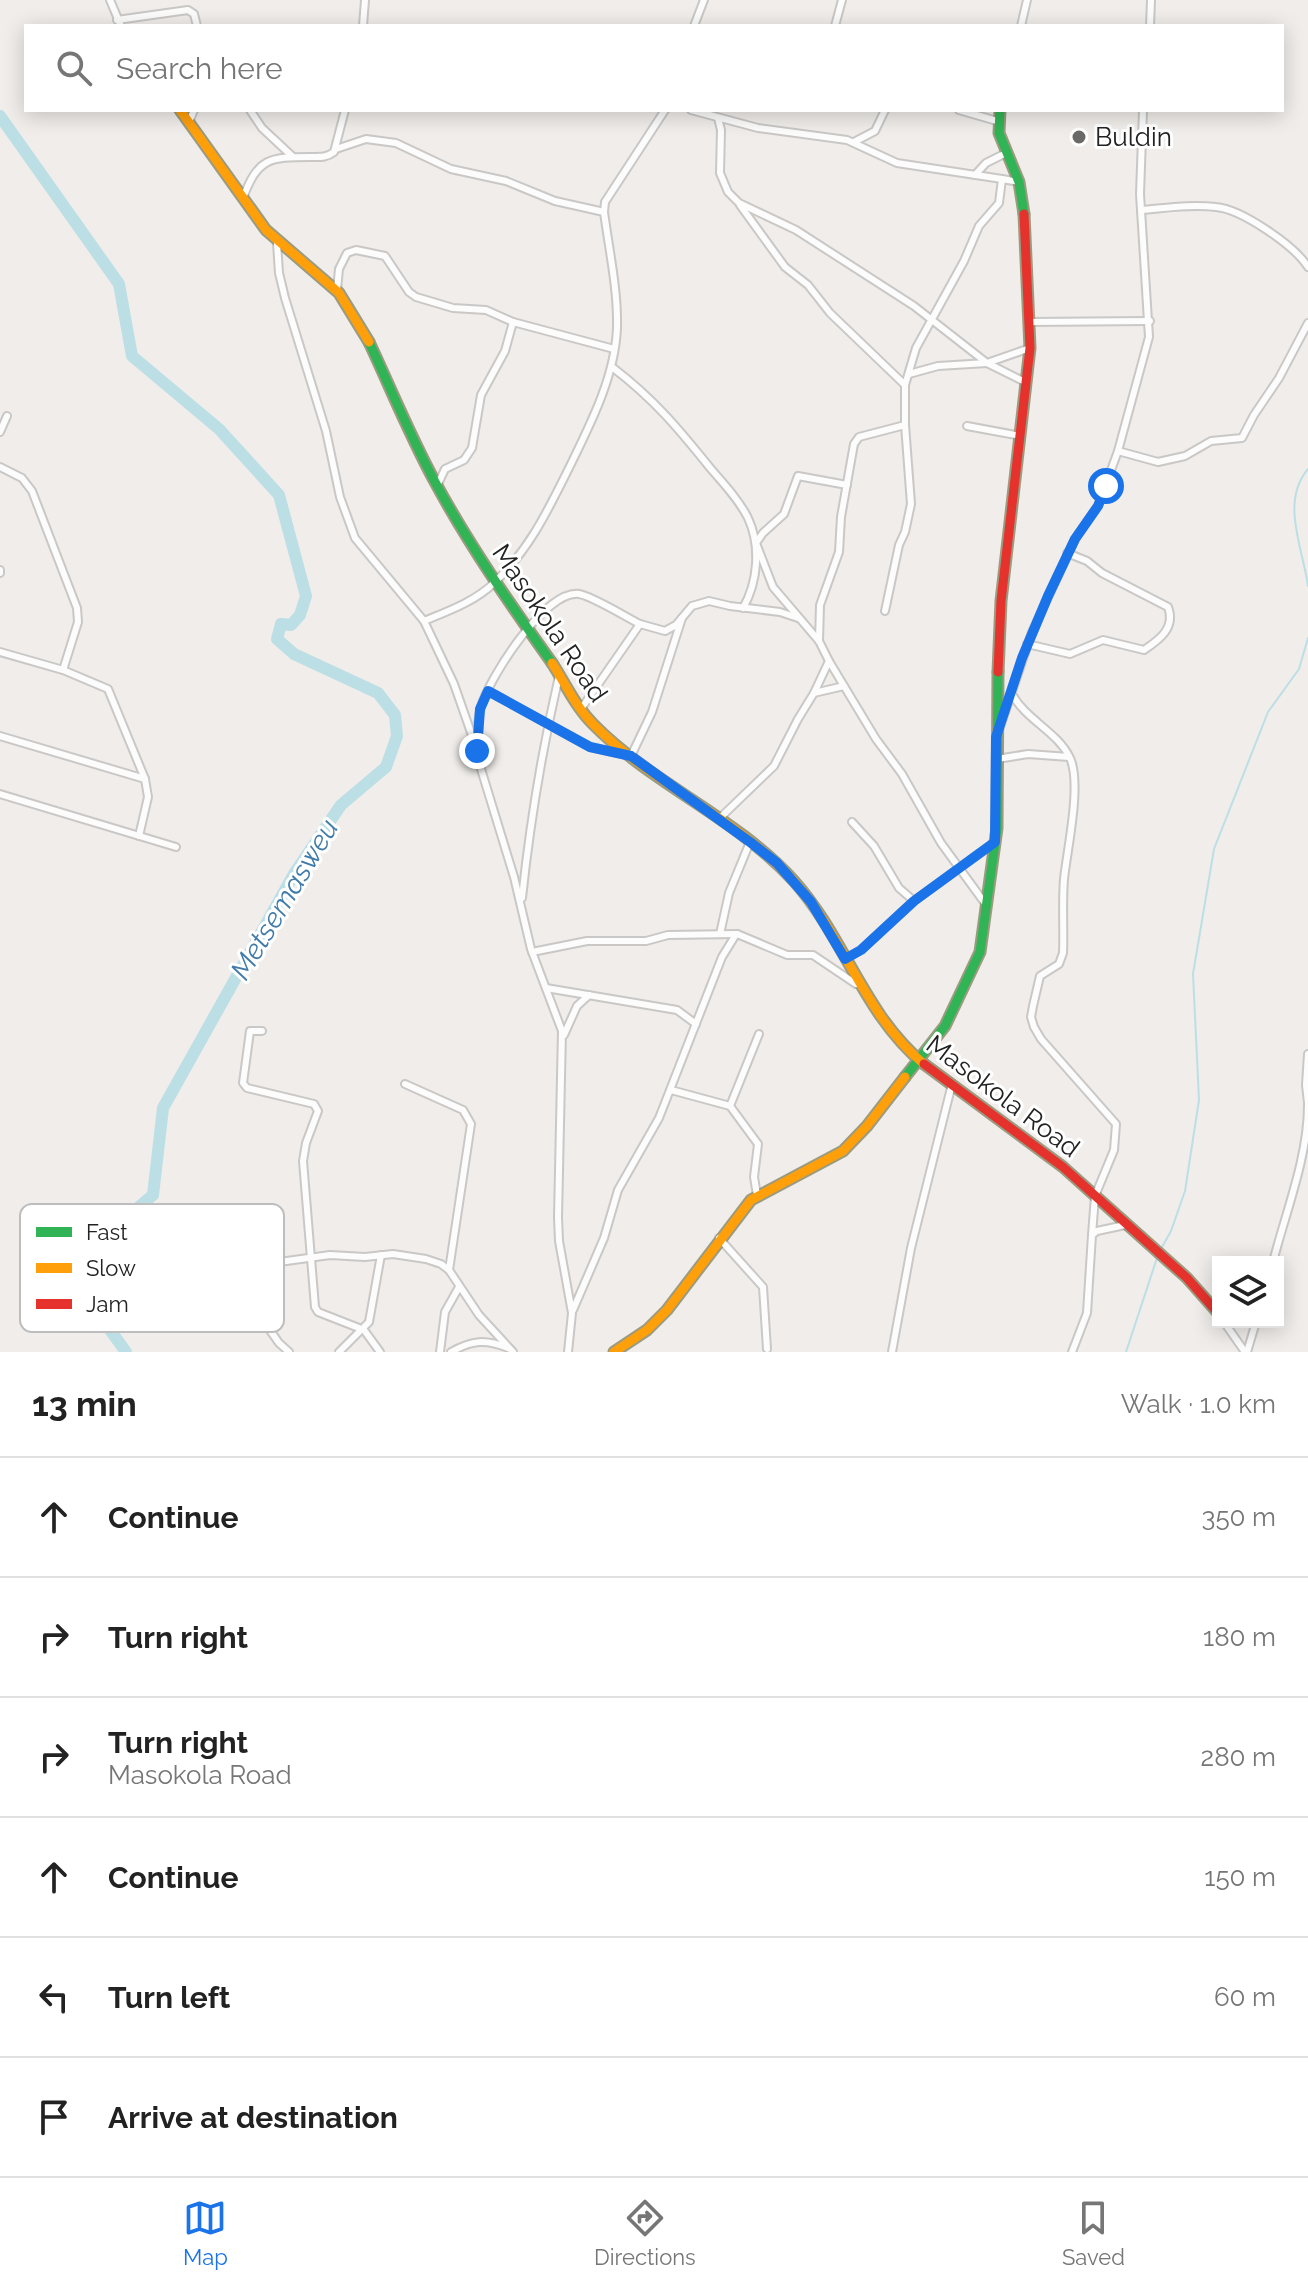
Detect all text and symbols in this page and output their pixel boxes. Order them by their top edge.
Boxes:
search box [24,24,1284,112]
icon: search [52,46,96,90]
text: Search here [116,51,283,86]
place label: Buldin [1095,122,1172,152]
marker: Buldin [1070,128,1088,146]
route start [1088,468,1124,504]
street label: Masokola Road [486,538,614,708]
route end [459,733,495,769]
water label: Metsemasweu [224,813,345,985]
street label: Masokola Road [921,1029,1085,1163]
legend [20,1204,284,1332]
text: Fast [86,1219,128,1245]
text: Slow [86,1255,136,1281]
map controls [1212,1256,1284,1328]
button: layers [1212,1256,1284,1328]
text: Jam [86,1291,129,1317]
text: 13 min [32,1384,137,1424]
text: Walk · 1.0 km [1121,1389,1276,1419]
icon: ahead [32,1495,76,1539]
text: Continue [108,1500,239,1535]
text: 350 m [1202,1502,1276,1532]
icon: right [32,1615,76,1659]
text: Turn right [108,1620,248,1655]
text: 180 m [1203,1622,1276,1652]
text: Turn right [108,1725,248,1760]
icon: right [32,1735,76,1779]
text: 280 m [1201,1742,1276,1772]
text: Masokola Road [108,1760,292,1790]
icon: ahead [32,1855,76,1899]
text: Continue [108,1860,239,1895]
text: 150 m [1204,1862,1276,1892]
icon: left [32,1975,76,2019]
text: Turn left [108,1980,230,2015]
text: 60 m [1214,1982,1276,2012]
icon: arrive [32,2095,76,2139]
text: Arrive at destination [108,2100,398,2135]
tab: Map [183,2196,228,2270]
tab: Directions [594,2196,696,2270]
tab: Saved [1062,2196,1125,2270]

